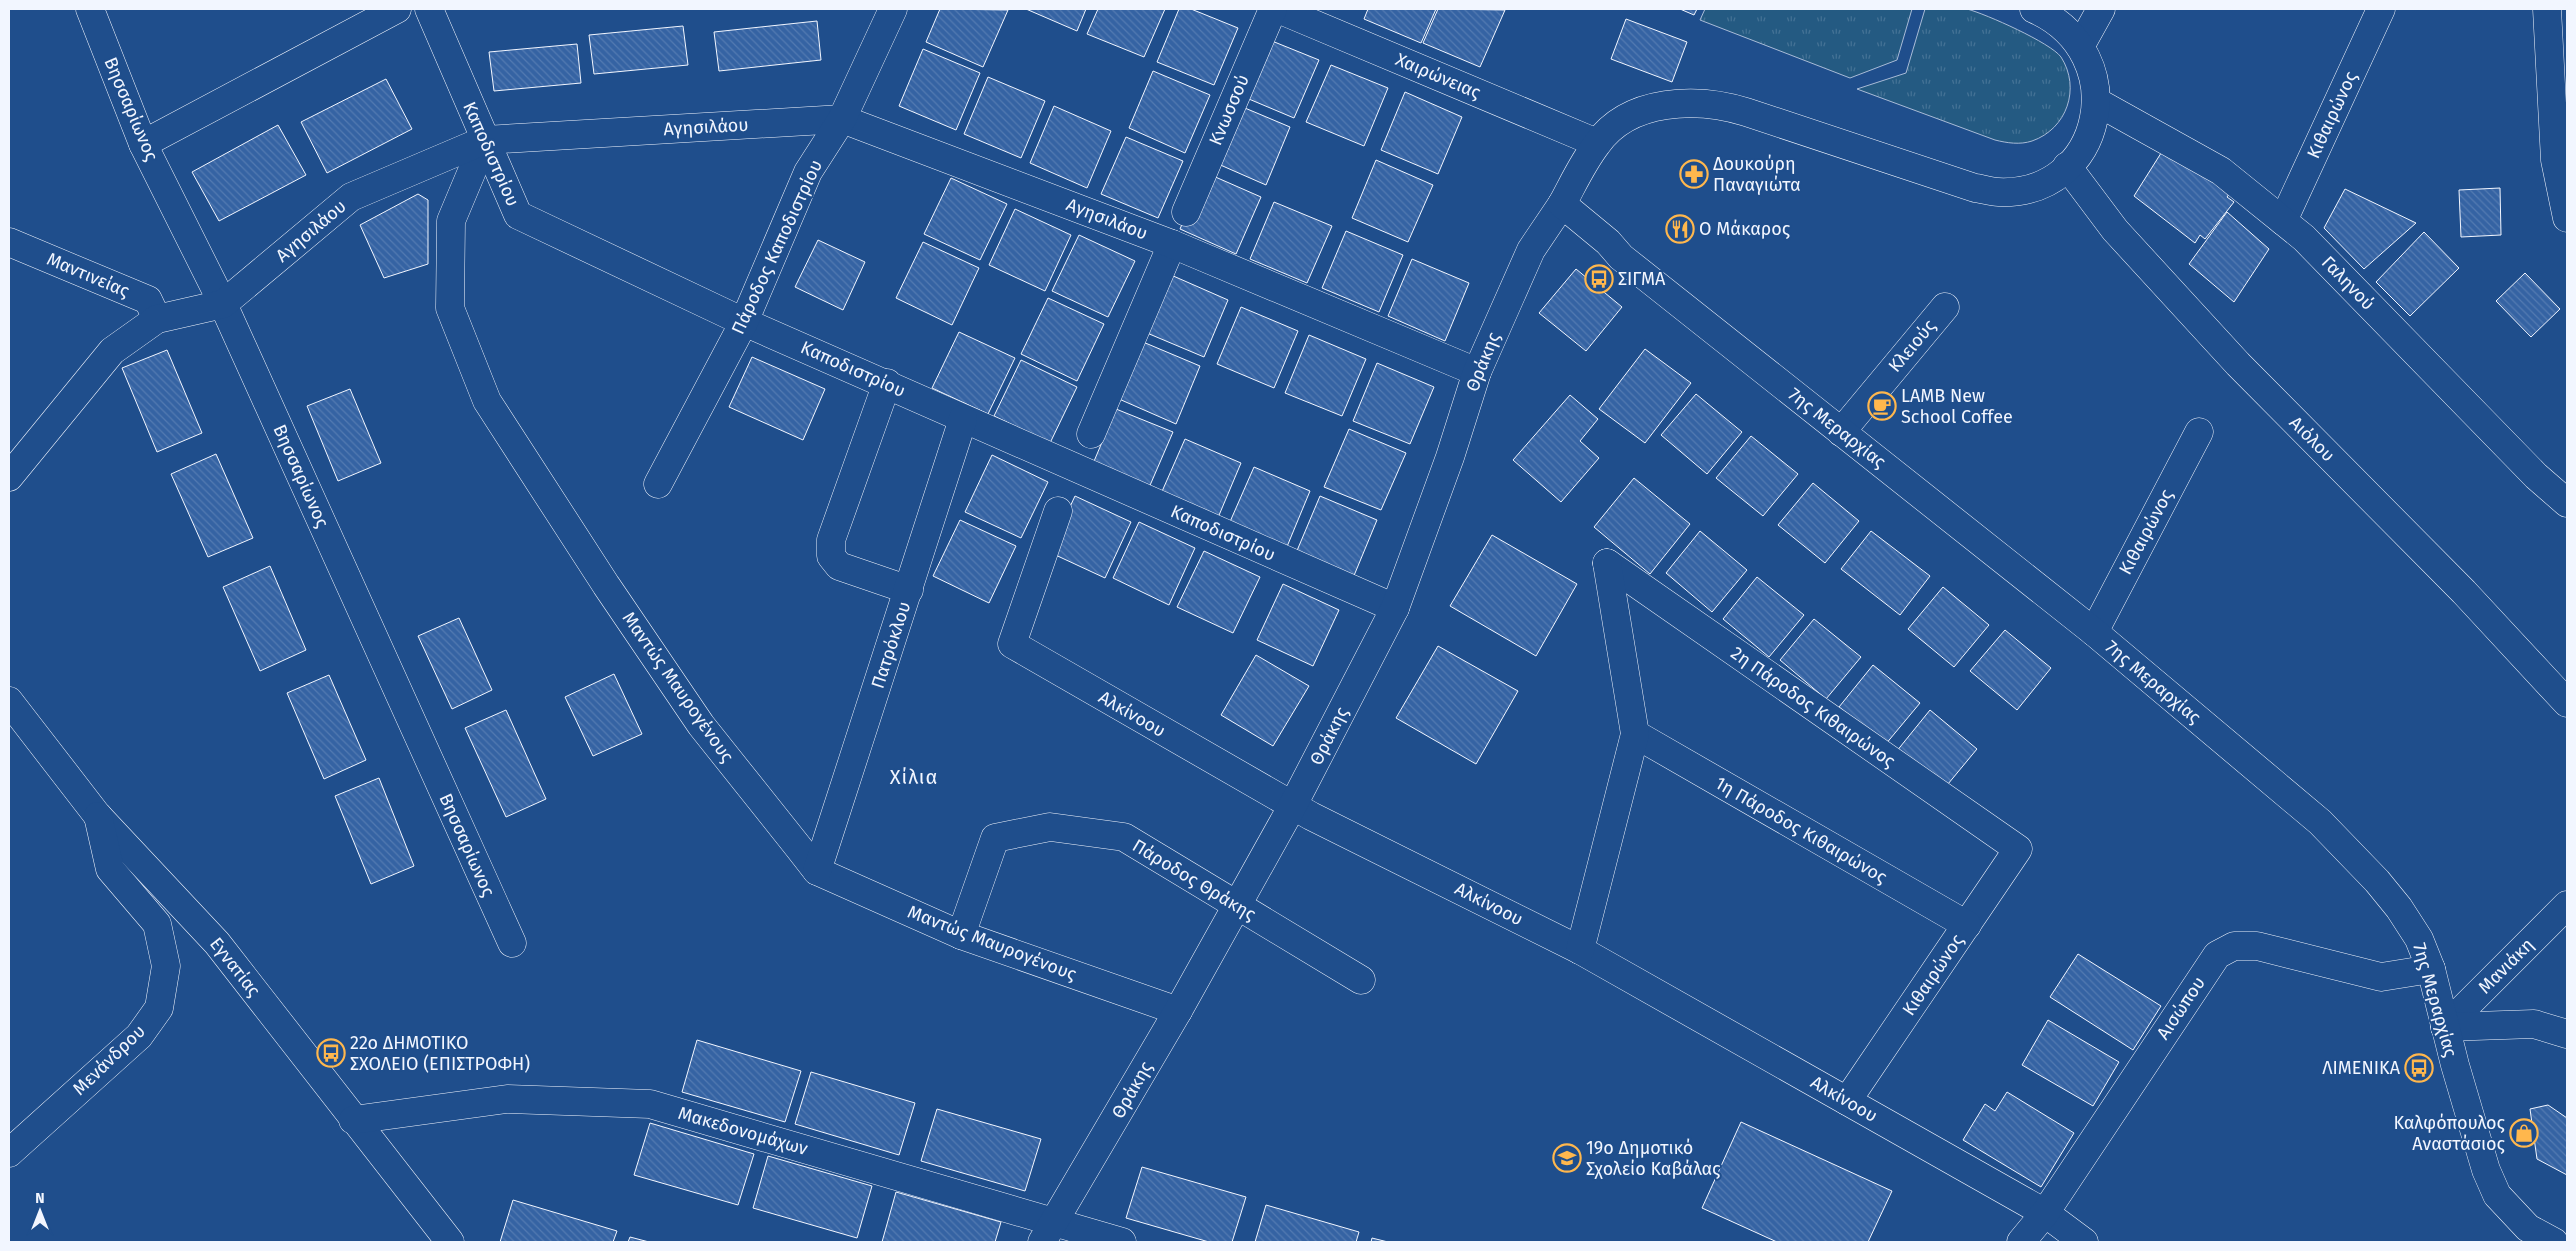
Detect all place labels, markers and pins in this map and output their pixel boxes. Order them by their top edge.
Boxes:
place label: Δουκούρη Παναγιώτα [1713,153,1801,196]
pharmacy icon: Δουκούρη Παναγιώτα [1679,159,1709,189]
restaurant icon: Ο Μάκαρος [1665,214,1695,244]
place label: Ο Μάκαρος [1699,218,1791,240]
bus stop icon: ΣΙΓΜΑ [1584,264,1614,294]
place label: ΣΙΓΜΑ [1618,268,1666,290]
place label: LAMB New School Coffee [1901,385,2013,428]
cafe icon: LAMB New School Coffee [1867,391,1897,421]
place label: 22ο ΔΗΜΟΤΙΚΟ ΣΧΟΛΕΙΟ (ΕΠΙΣΤΡΟΦΗ) [350,1032,530,1075]
bus stop icon: 22ο ΔΗΜΟΤΙΚΟ ΣΧΟΛΕΙΟ (ΕΠΙΣΤΡΟΦΗ) [316,1038,346,1068]
bus stop icon: ΛΙΜΕΝΙΚΑ [2404,1053,2434,1083]
place label: ΛΙΜΕΝΙΚΑ [2322,1057,2401,1079]
place label: Καλφόπουλος Αναστάσιος [2393,1112,2506,1155]
shop icon: Καλφόπουλος Αναστάσιος [2509,1118,2539,1148]
place label: 19ο Δημοτικό Σχολείο Καβάλας [1586,1137,1721,1180]
school or university icon: 19ο Δημοτικό Σχολείο Καβάλας [1552,1143,1582,1173]

